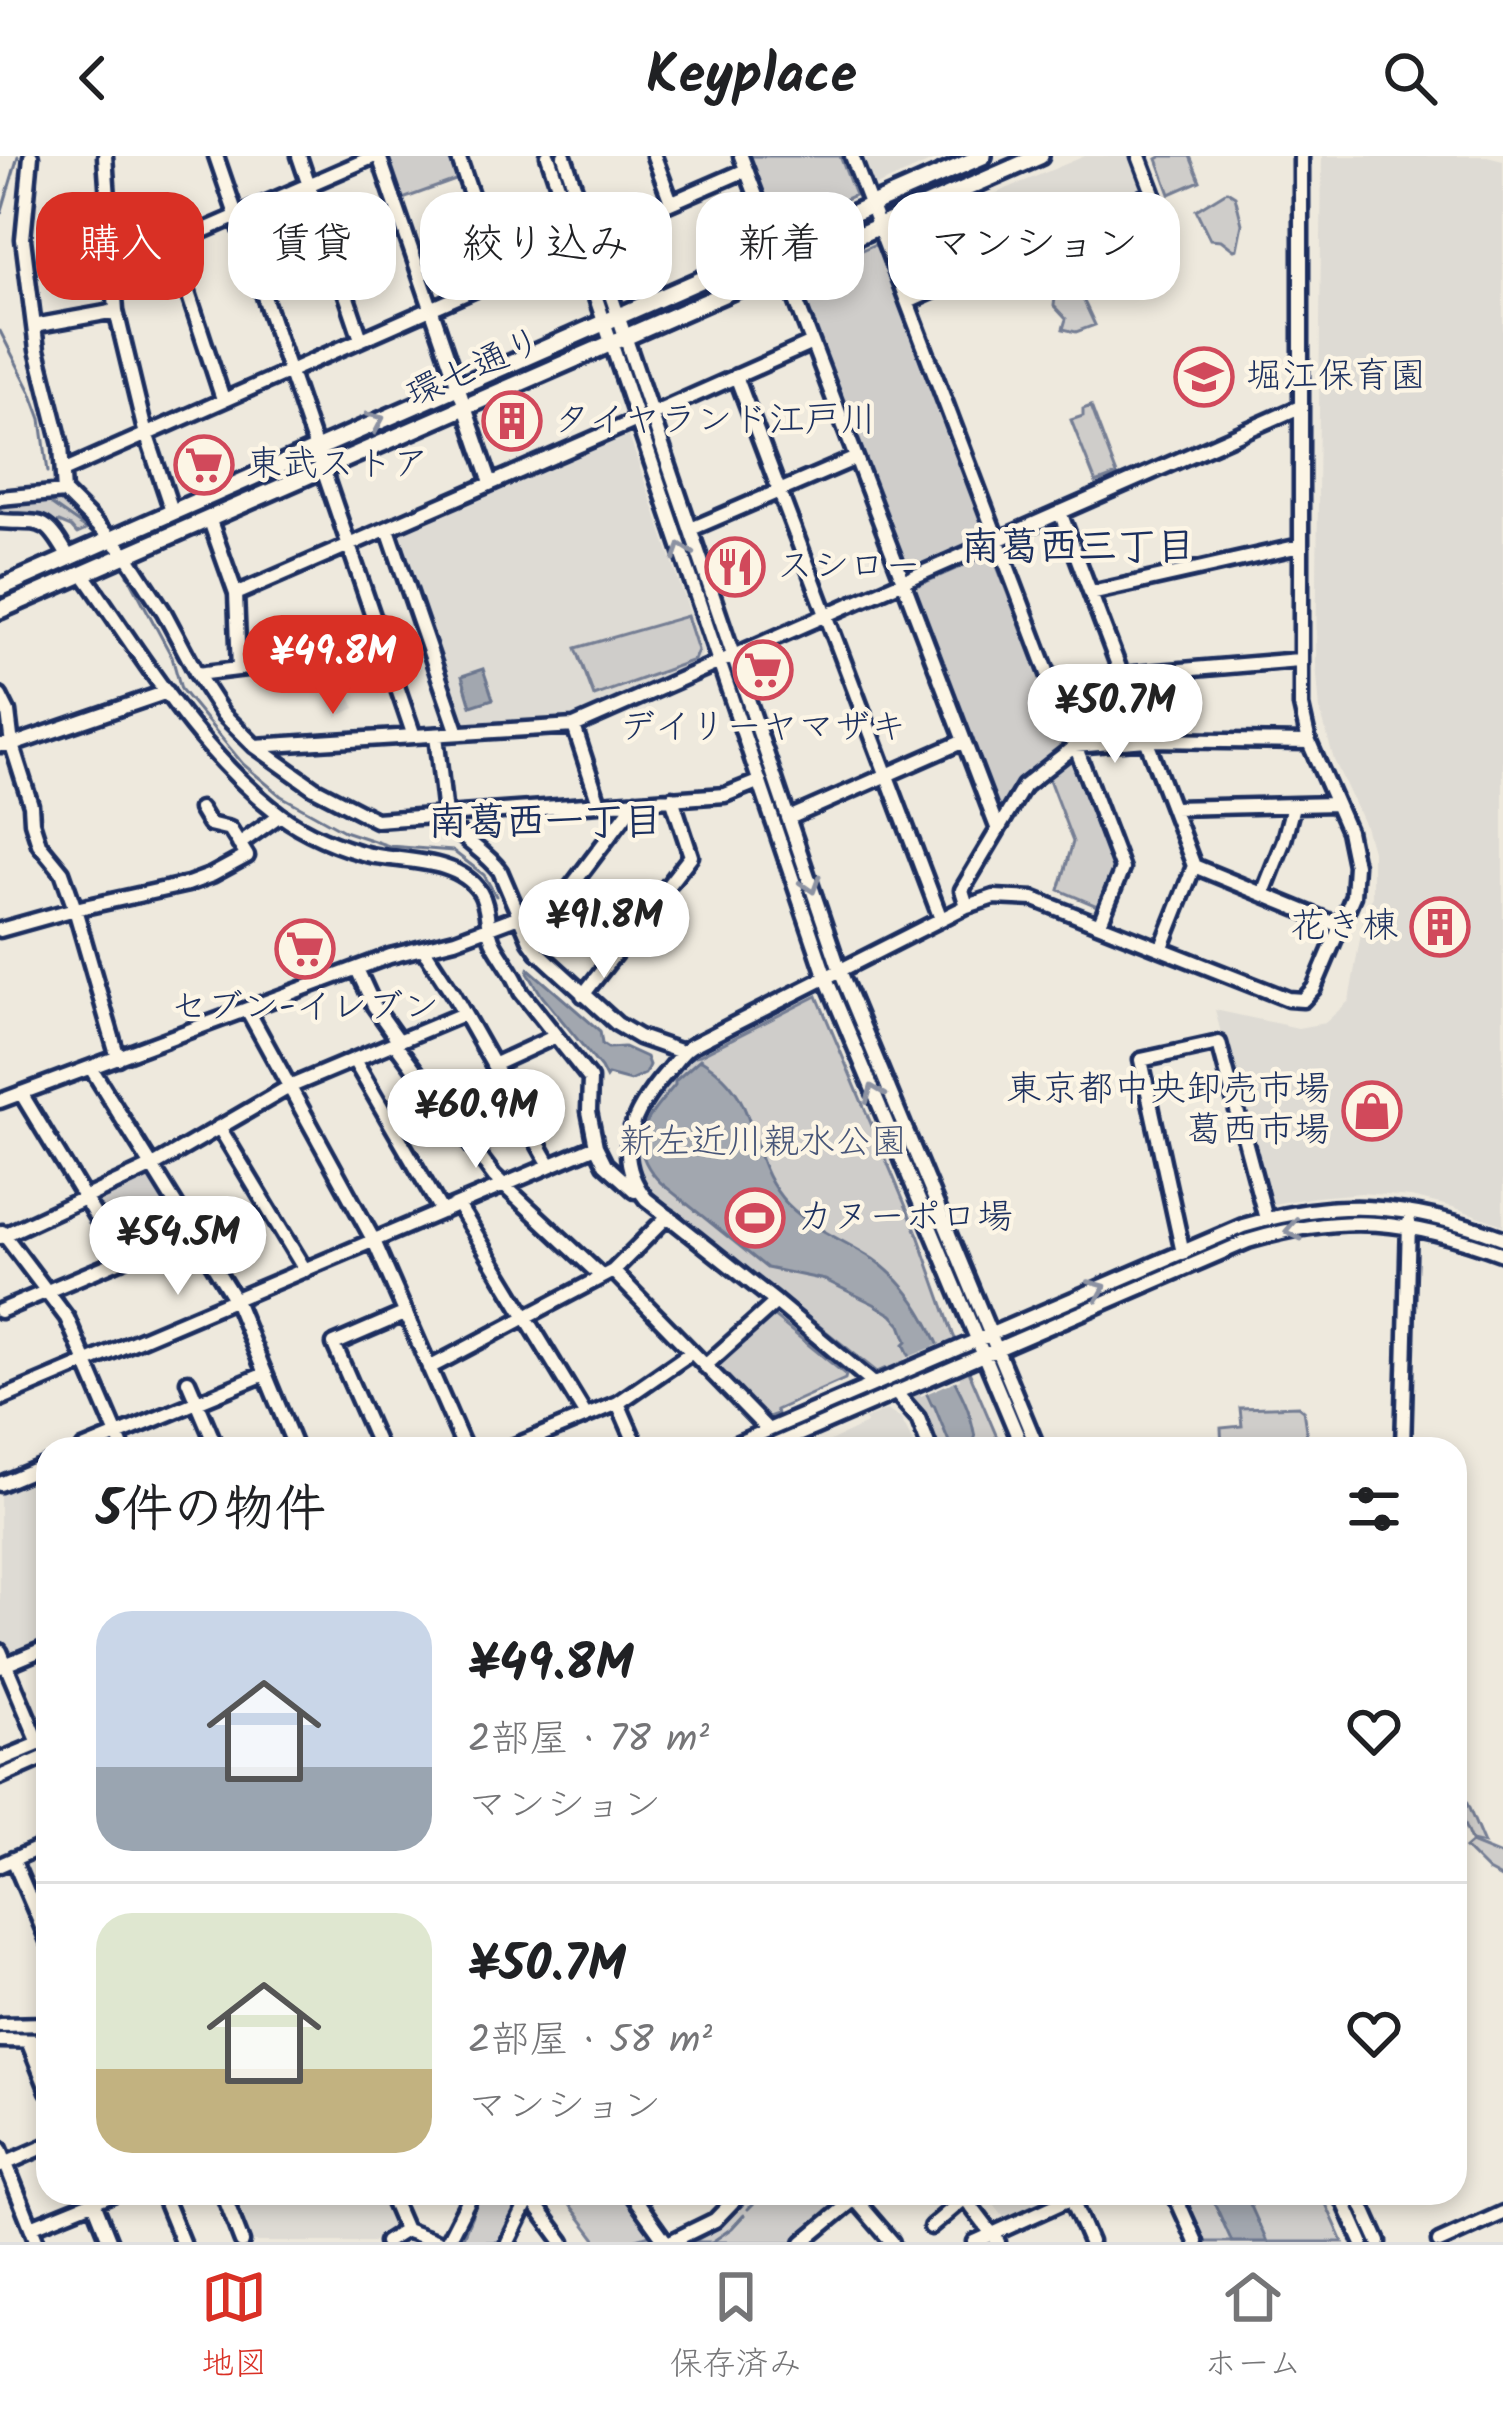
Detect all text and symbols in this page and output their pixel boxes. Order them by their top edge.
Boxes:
text: Keyplace [646,35,857,121]
icon: back [60,45,126,111]
icon: search [1377,45,1443,111]
chip: 購入 [36,192,204,300]
chip: 賃貸 [228,192,396,300]
chip: 絞り込み [420,192,672,300]
chip: 新着 [696,192,864,300]
chip: マンション [888,192,1180,300]
street label: 環七通り [398,314,552,424]
school or university icon: 堀江保育園 [1173,346,1235,408]
place label: 堀江保育園 [1246,349,1426,406]
building icon: タイヤランド江戸川 [481,390,543,452]
place label: タイヤランド江戸川 [554,393,877,450]
one-way arrow [364,412,385,436]
supermarket icon: 東武ストア [173,434,235,496]
place label: 東武ストア [246,437,429,494]
district label: 南葛西三丁目 [961,518,1195,580]
restaurant icon: スシロー [704,536,766,598]
place label: スシロー [777,539,921,596]
one-way arrow [672,542,696,563]
pin: ¥49.8M [235,615,431,717]
text: ¥49.8M [270,623,396,685]
supermarket icon: デイリーヤマザキ [732,639,794,701]
pin: ¥50.7M [1017,664,1213,766]
text: ¥50.7M [1055,672,1175,734]
place label: デイリーヤマザキ [620,700,906,757]
district label: 南葛西一丁目 [428,793,662,855]
one-way arrow [797,874,822,895]
pin: ¥91.8M [506,879,702,981]
text: ¥91.8M [545,887,663,949]
building icon: 花き棟 [1409,896,1471,958]
place label: 花き棟 [1290,899,1398,956]
supermarket icon: セブン-イレブン [274,918,336,980]
place label: セブン-イレブン [171,980,439,1037]
place label: 東京都中央卸売市場 葛西市場 [1006,1062,1330,1160]
pin: ¥60.9M [378,1069,574,1171]
text: ¥60.9M [414,1077,538,1139]
shop icon: 東京都中央卸売市場 葛西市場 [1341,1080,1403,1142]
one-way arrow [864,1083,888,1104]
park label: 新左近川親水公園 [619,1115,907,1172]
sports icon: カヌーポロ場 [724,1187,786,1249]
place label: カヌーポロ場 [797,1190,1013,1247]
pin: ¥54.5M [80,1196,276,1298]
text: ¥54.5M [116,1204,240,1266]
one-way arrow [1283,1216,1303,1242]
one-way arrow [1086,1279,1107,1303]
text: 5件の物件 [96,1471,326,1552]
icon: filters [1341,1476,1407,1542]
text: ¥49.8M [468,1625,634,1706]
icon: home [192,1659,336,1803]
icon: heart [1341,1698,1407,1764]
text: 2部屋 · 78 m² [468,1710,709,1772]
text: マンション [468,1776,661,1838]
text: ¥50.7M [468,1926,626,2007]
icon: home [192,1961,336,2105]
icon: heart [1341,2000,1407,2066]
text: 2部屋 · 58 m² [468,2011,712,2073]
text: マンション [468,2077,661,2139]
tab: 地図 [201,2264,267,2392]
tab: 保存済み [670,2264,802,2392]
tab: ホーム [1204,2264,1302,2392]

